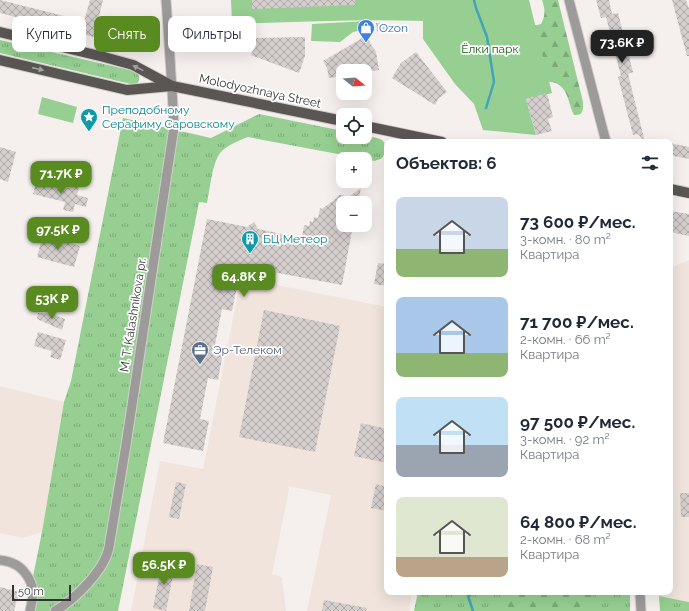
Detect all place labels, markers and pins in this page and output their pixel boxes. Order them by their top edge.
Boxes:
shop icon: Ozon [356,18,376,43]
place label: Ozon [379,21,408,35]
pin: 73.6K ₽ [585,30,659,64]
place label: Преподобному Серафиму Саровскому [102,103,235,131]
place icon: Преподобному Серафиму Саровскому [79,107,99,132]
pin: 71.7K ₽ [24,161,98,195]
pin: 97.5K ₽ [21,217,95,251]
building icon: БЦ Метеор [240,229,260,254]
place label: БЦ Метеор [263,232,327,246]
pin: 64.8K ₽ [207,264,281,298]
pin: 53K ₽ [24,286,80,320]
office icon: Эр-Телеком [190,340,210,365]
place label: Эр-Телеком [213,343,282,357]
pin: 56.5K ₽ [127,552,201,586]

